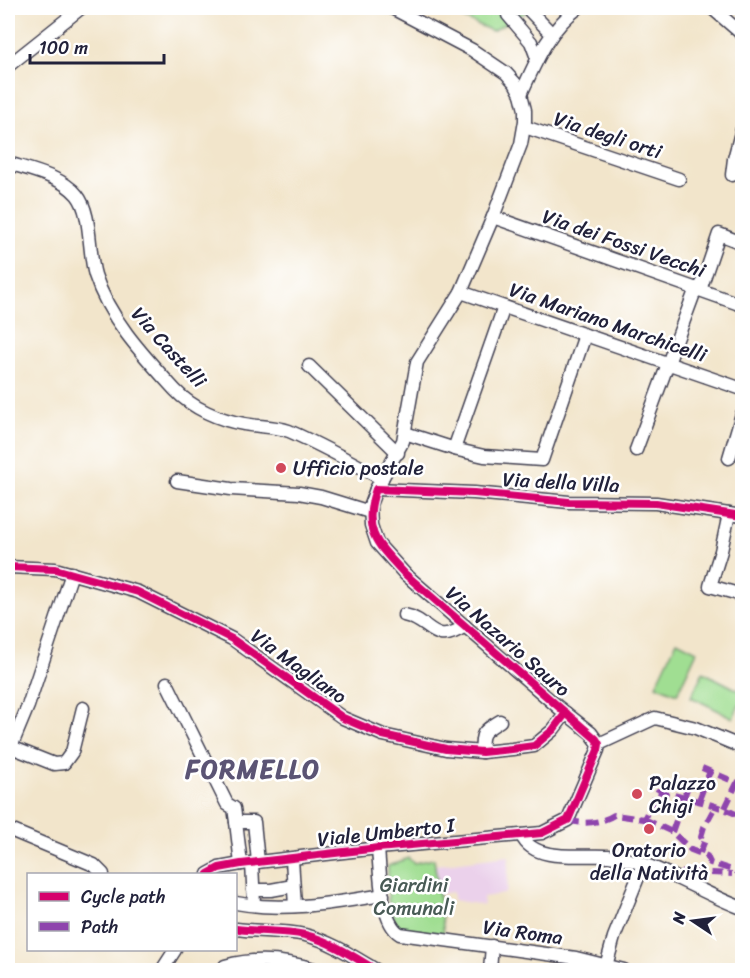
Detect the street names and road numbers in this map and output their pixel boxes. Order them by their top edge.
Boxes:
street label: Via degli orti [549,102,667,170]
street label: Via dei Fossi Vecchi [537,199,712,288]
street label: Via Mariano Marchicelli [505,272,713,373]
street label: Via Castelli [122,298,216,397]
street label: Via della Villa [502,462,620,503]
street label: Via Nazario Sauro [437,577,578,706]
street label: Via Magliano [243,619,354,714]
street label: Viale Umberto I [316,808,457,857]
street label: Via Roma [481,910,565,955]

